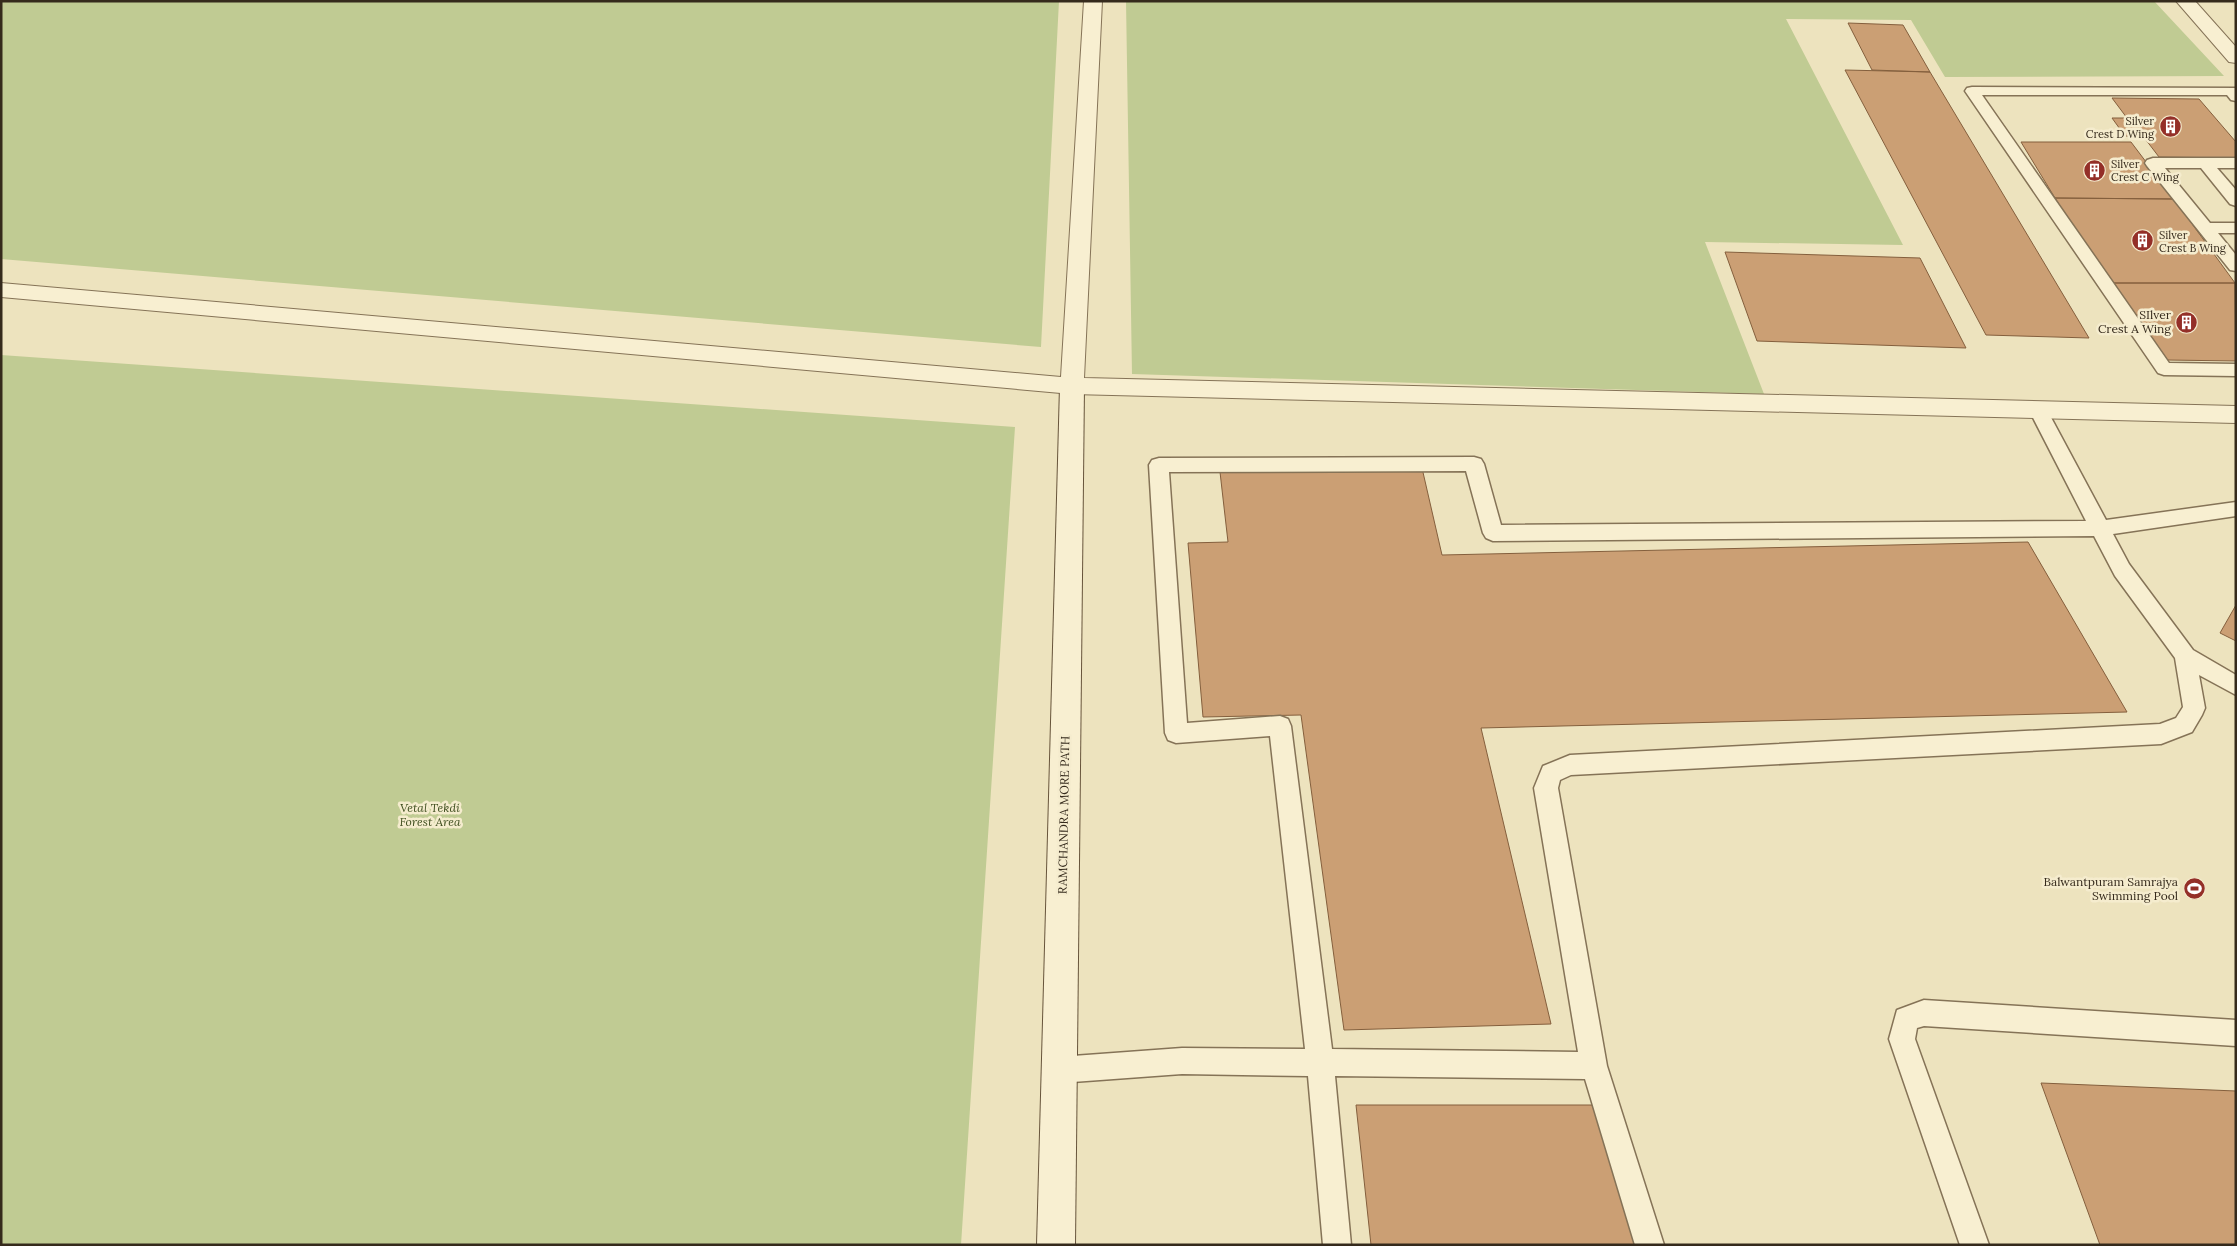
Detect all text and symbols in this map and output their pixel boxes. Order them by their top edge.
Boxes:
place label: Silver Crest D Wing [2086,114,2155,141]
building icon: Silver Crest D Wing [2158,115,2182,139]
place label: Silver Crest C Wing [2111,157,2180,184]
building icon: Silver Crest C Wing [2083,158,2107,182]
place label: Silver Crest B Wing [2159,228,2227,255]
building icon: Silver Crest B Wing [2131,229,2155,253]
place label: SIlver Crest A Wing [2098,307,2172,336]
building icon: SIlver Crest A Wing [2175,310,2199,334]
street label: RAMCHANDRA MORE PATH [1055,736,1072,894]
park label: Vetal Tekdi Forest Area [399,800,461,829]
place label: Balwantpuram Samrajya Swimming Pool [2043,874,2178,903]
sports icon: Balwantpuram Samrajya Swimming Pool [2182,877,2206,901]

